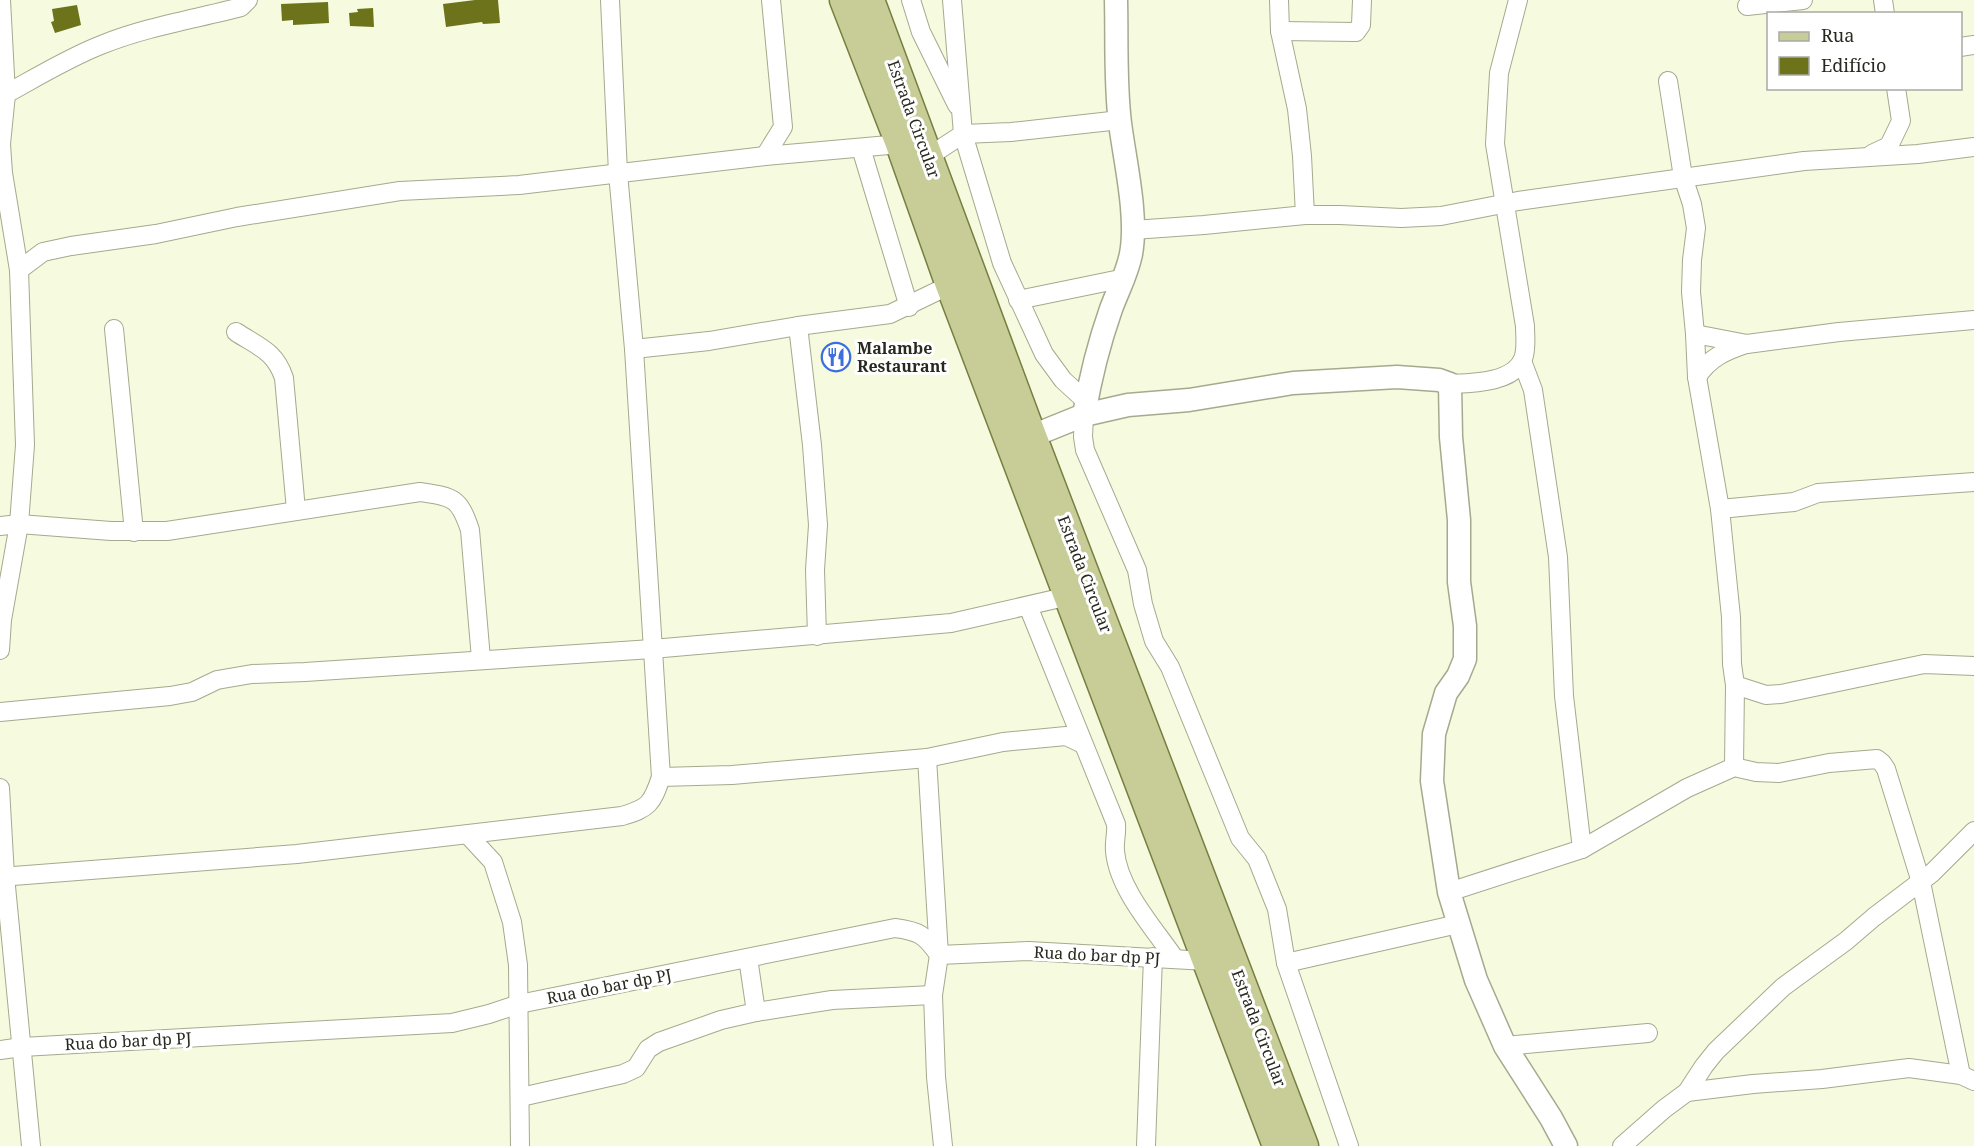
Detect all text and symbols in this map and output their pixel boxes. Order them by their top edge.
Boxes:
legend [1767,12,1962,90]
text: Rua [1821,23,1854,47]
text: Edifício [1821,53,1886,77]
street label: Estrada Circular [882,57,946,181]
place label: Malambe Restaurant [857,337,947,377]
restaurant icon: Malambe Restaurant [820,341,852,373]
street label: Estrada Circular [1053,512,1118,636]
street label: Rua do bar dp PJ [1033,941,1161,969]
street label: Rua do bar dp PJ [545,963,674,1009]
street label: Estrada Circular [1227,966,1292,1090]
street label: Rua do bar dp PJ [64,1027,192,1055]

